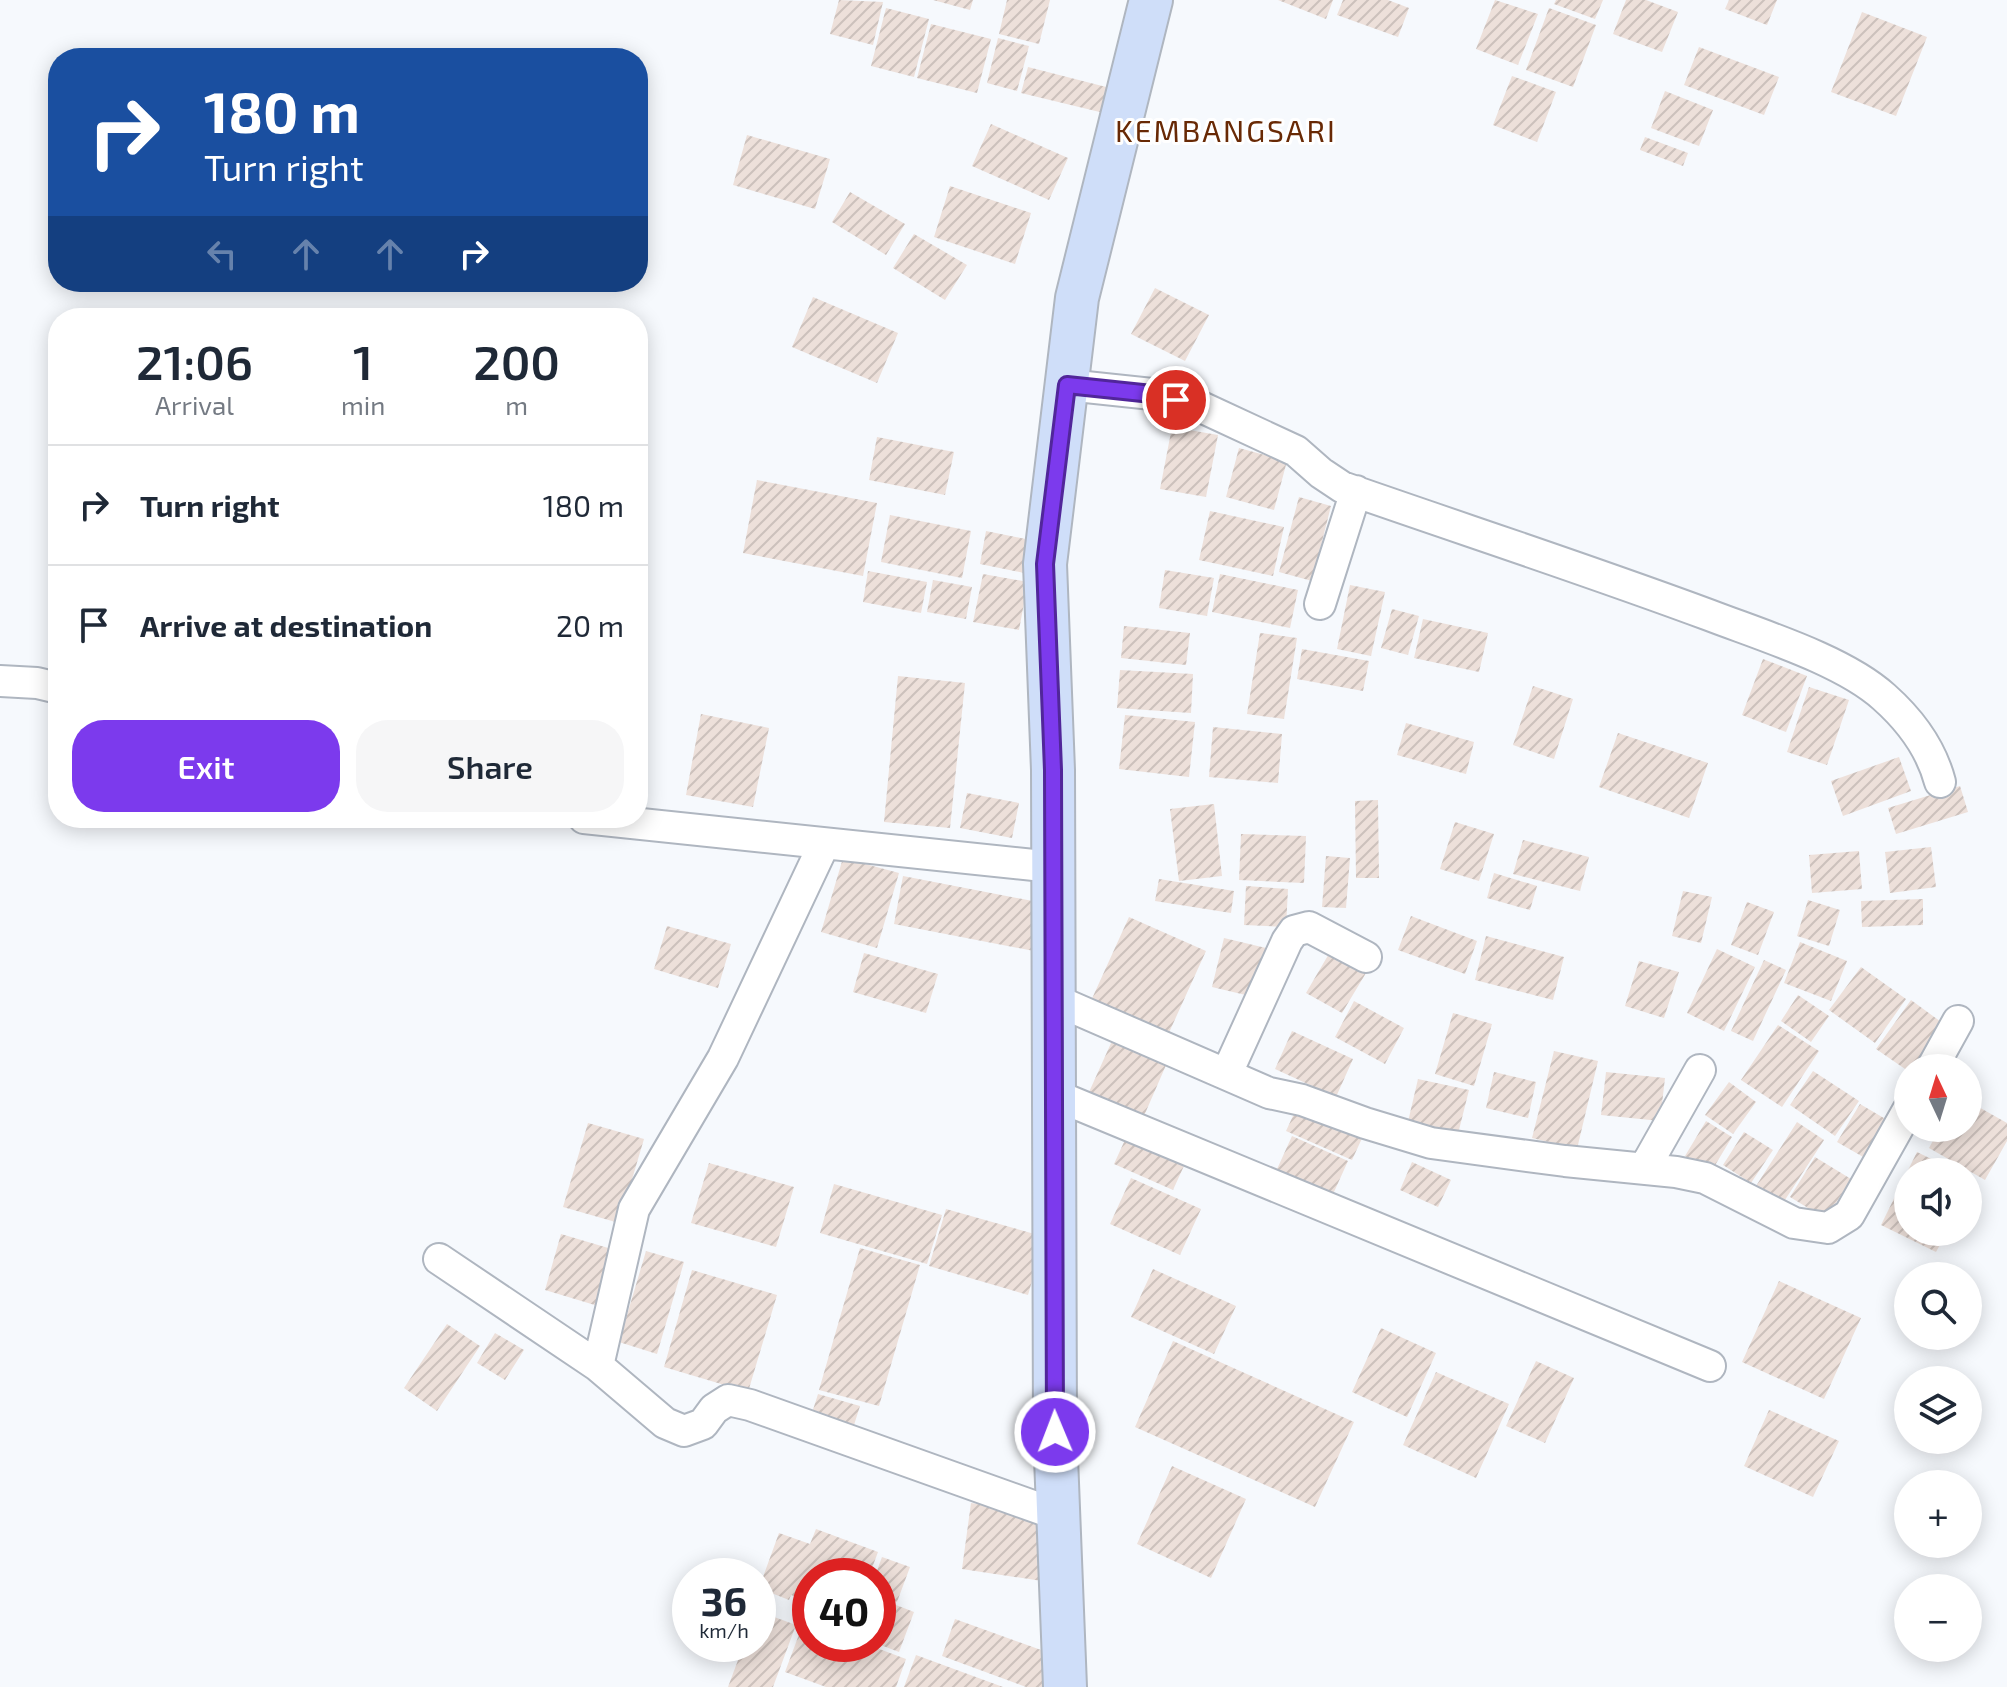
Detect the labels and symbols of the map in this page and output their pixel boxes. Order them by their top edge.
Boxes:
district label: KEMBANGSARI [1115,112,1337,148]
pin [1142,366,1210,434]
north arrow [1894,1054,1982,1142]
position arrow [1013,1390,1097,1474]
speed limit sign: 40 [792,1558,896,1662]

